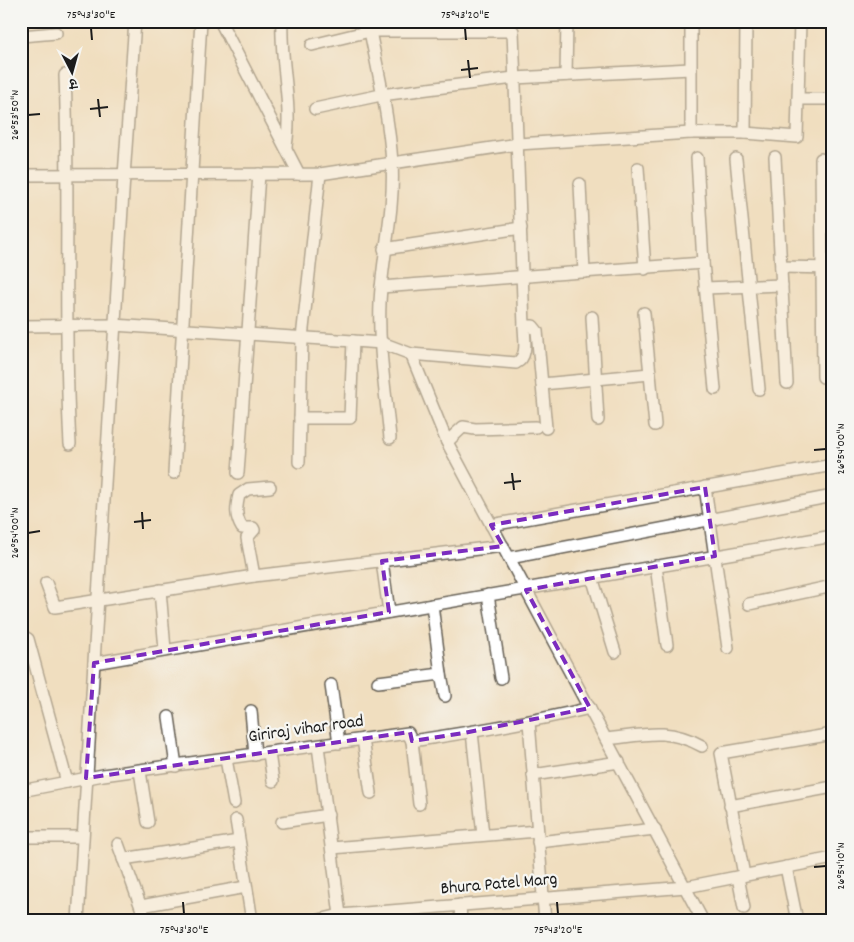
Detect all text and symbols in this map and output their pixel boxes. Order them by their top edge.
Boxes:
text: 75°43'30"E [67,7,116,24]
text: 75°43'20"E [441,7,490,24]
north arrow [48,48,98,98]
text: उ [67,72,79,93]
text: 26°53'50"N [7,90,24,140]
text: 26°54'00"N [833,423,850,475]
text: 26°54'00"N [7,507,24,559]
street label: Giriraj vihar road [247,710,365,750]
text: 26°54'10"N [833,842,850,890]
street label: Bhura Patel Marg [440,867,558,903]
text: 75°43'30"E [160,922,209,939]
text: 75°43'20"E [534,922,583,939]

